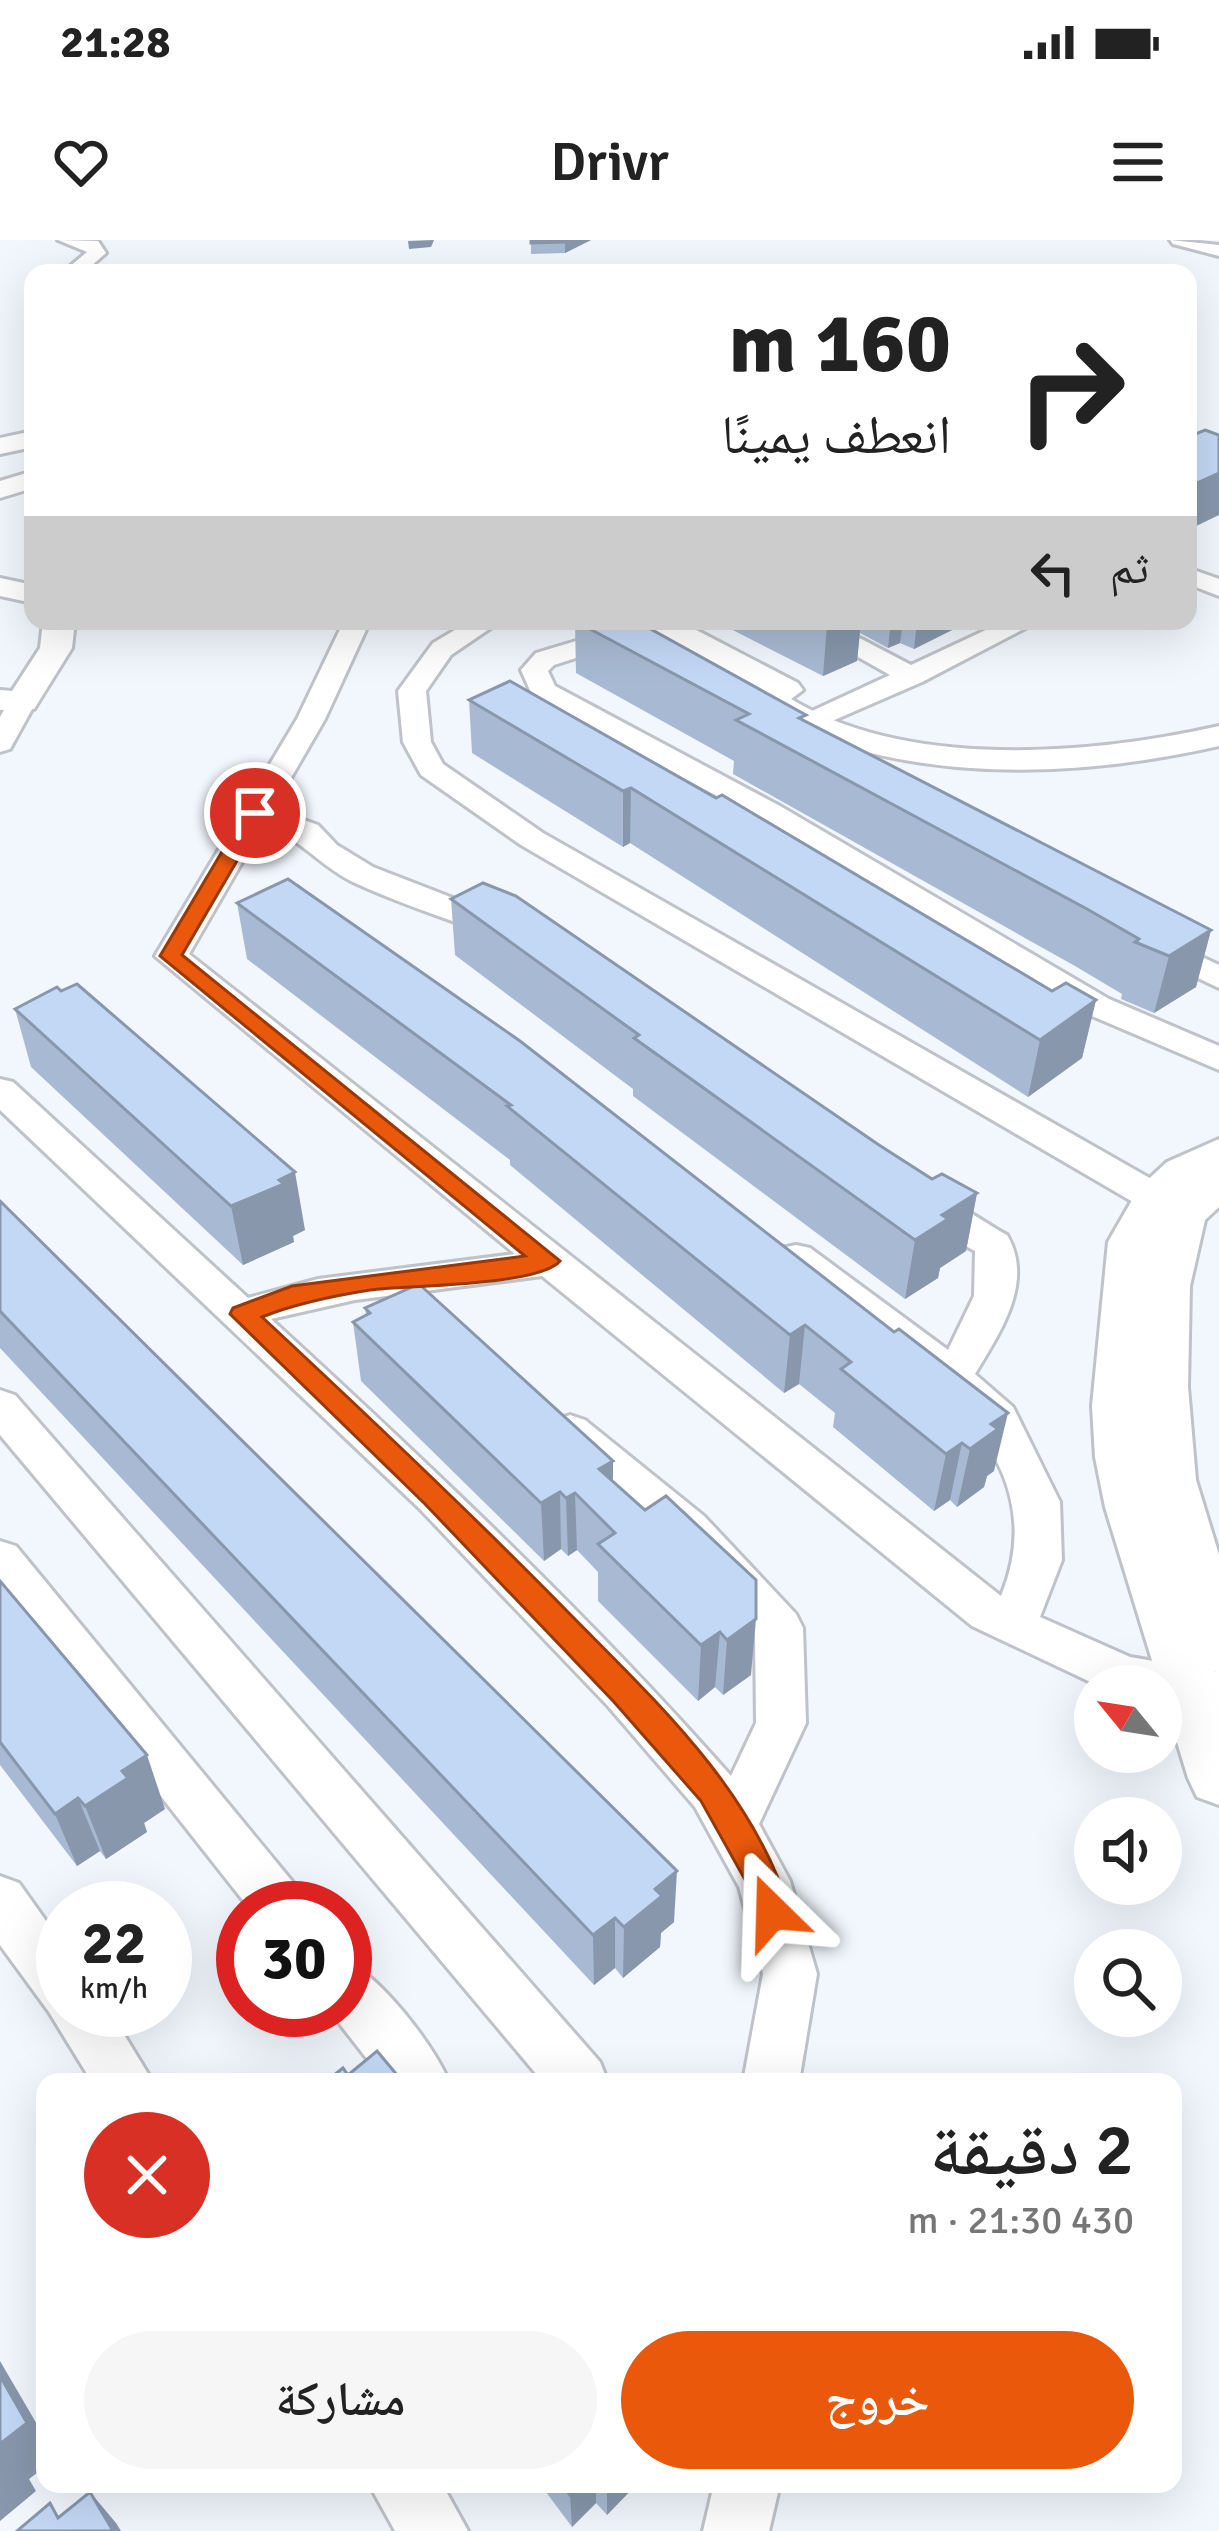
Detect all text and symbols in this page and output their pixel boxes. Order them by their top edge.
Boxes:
text: 21:28 [60,15,170,70]
icon: heart [48,129,114,195]
text: Drivr [550,129,669,196]
icon: menu [1105,129,1171,195]
text: 160 m [729,292,951,396]
icon: right [993,312,1149,468]
text: انعطف يمينًا [721,402,951,469]
icon: left [1020,540,1086,606]
text: ثم [1110,541,1149,596]
pin [204,762,306,864]
icon: arrive [222,780,288,846]
north arrow [1074,1665,1182,1773]
map controls [1074,1665,1182,2037]
button: sound [1074,1797,1182,1905]
position arrow [709,1849,835,1975]
speed limit sign: 30 [216,1881,372,2037]
text: 22 [82,1907,146,1981]
button: search [1074,1929,1182,2037]
text: km/h [80,1970,148,2007]
text: 2 دقيقة [930,2106,1134,2195]
button: close [84,2112,210,2238]
text: 430 m · 21:30 [907,2196,1134,2244]
button: مشاركة [84,2331,597,2469]
button: خروج [621,2331,1134,2469]

